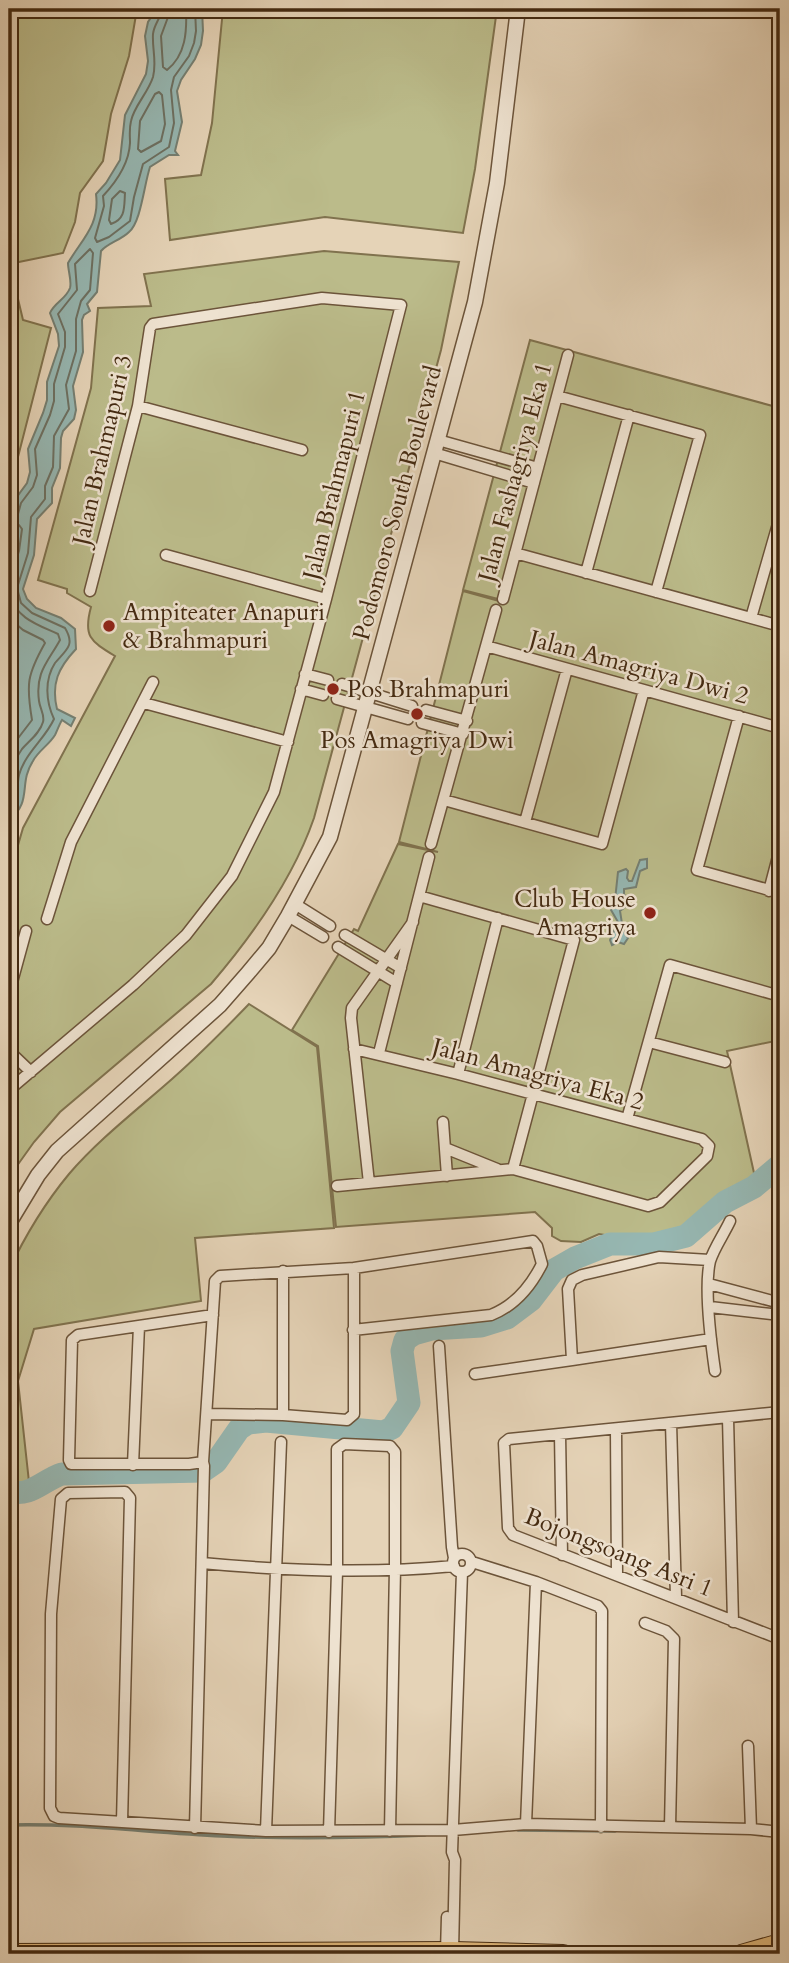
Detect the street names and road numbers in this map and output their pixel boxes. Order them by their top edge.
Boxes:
street label: Jalan Brahmapuri 3 [64,352,140,552]
street label: Jalan Fashagriya Eka 1 [470,359,561,588]
street label: Podomoro South Boulevard [345,362,450,644]
street label: Jalan Brahmapuri 1 [294,387,374,586]
street label: Jalan Amagriya Dwi 2 [523,622,752,713]
street label: Jalan Amagriya Eka 2 [425,1030,647,1119]
street label: Bojongsoang Asri 1 [520,1500,718,1605]

